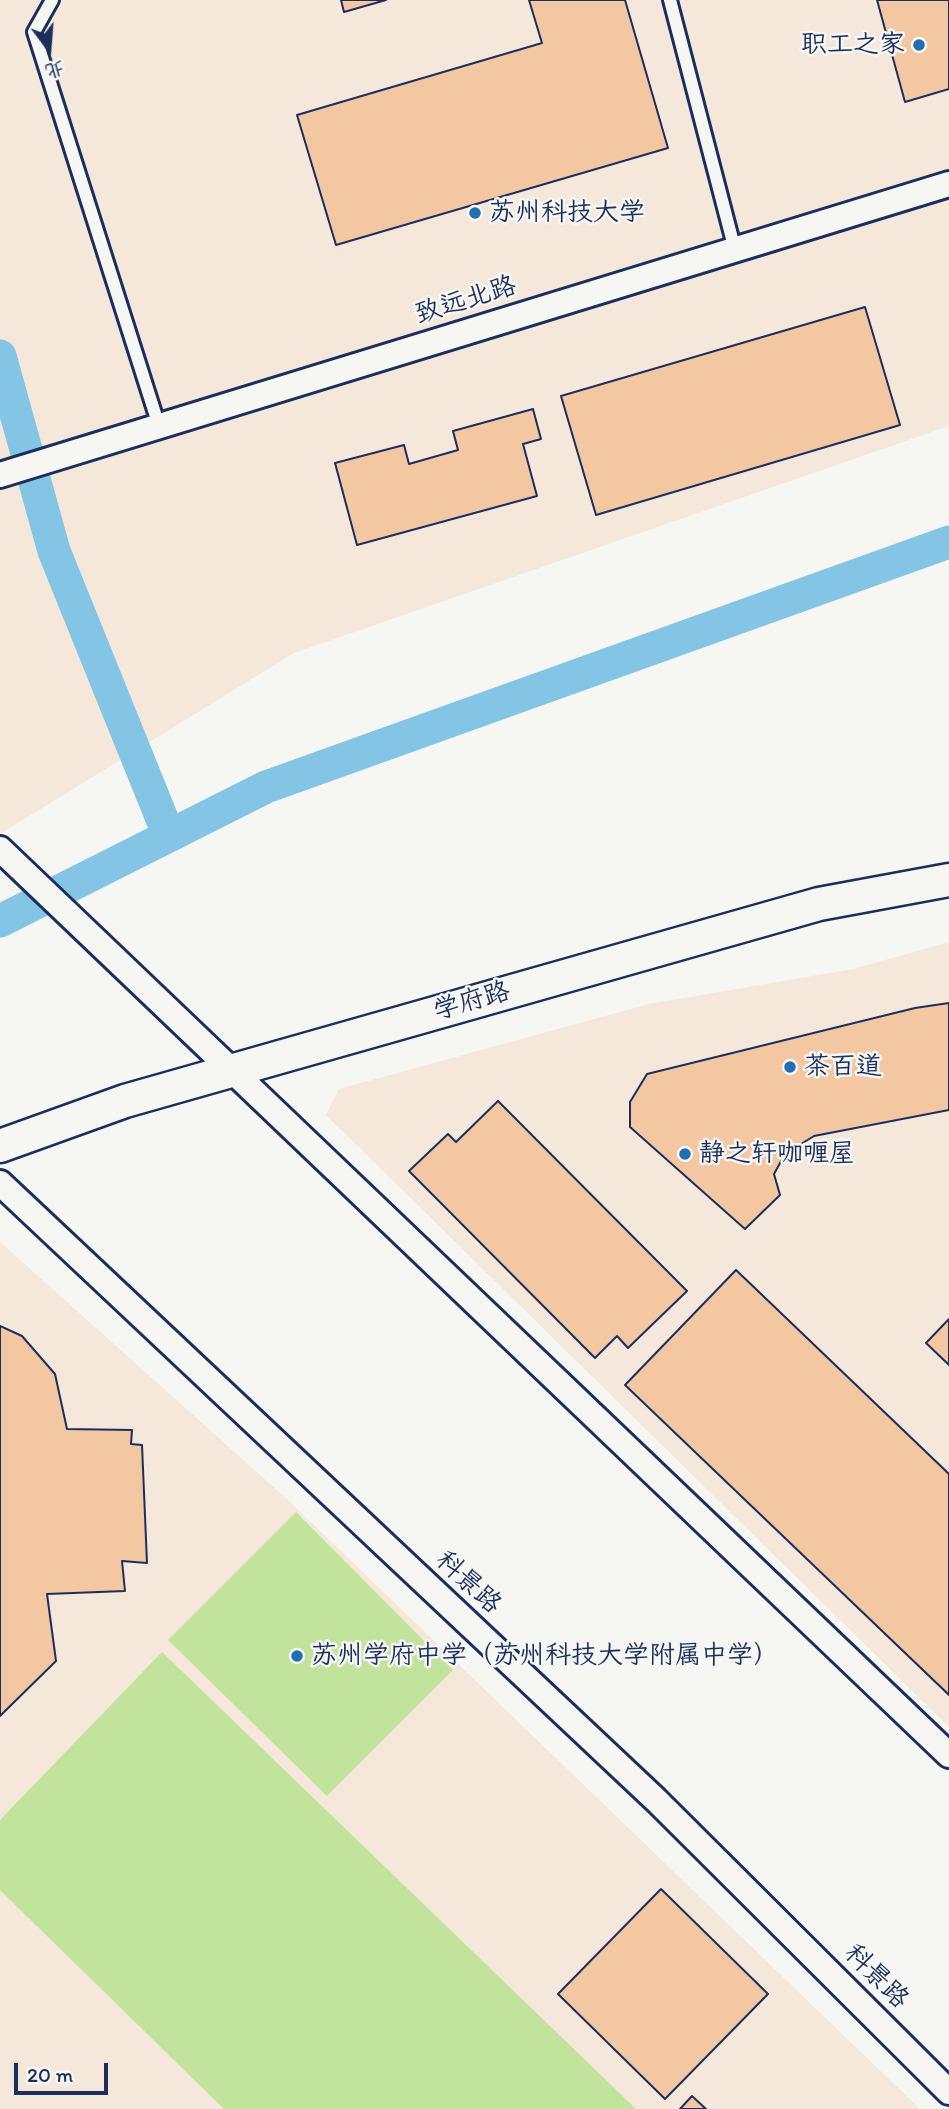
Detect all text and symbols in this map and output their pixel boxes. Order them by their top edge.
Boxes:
north arrow [14,14,84,84]
place label: 职工之家 [801,29,905,61]
marker: 职工之家 [911,37,927,53]
text: 北 [43,56,67,83]
place label: 苏州科技大学 [489,197,645,229]
marker: 苏州科技大学 [467,205,483,221]
street label: 致远北路 [412,271,520,331]
street label: 学府路 [430,976,514,1028]
place label: 茶百道 [804,1051,882,1083]
marker: 茶百道 [782,1059,798,1075]
place label: 静之轩咖喱屋 [699,1138,855,1170]
marker: 静之轩咖喱屋 [677,1146,693,1162]
street label: 科景路 [429,1545,507,1621]
place label: 苏州学府中学（苏州科技大学附属中学） [311,1640,779,1672]
marker: 苏州学府中学（苏州科技大学附属中学） [289,1648,305,1664]
street label: 科景路 [837,1938,915,2016]
scale bar [18,2050,112,2094]
text: 20 m [27,2062,73,2087]

